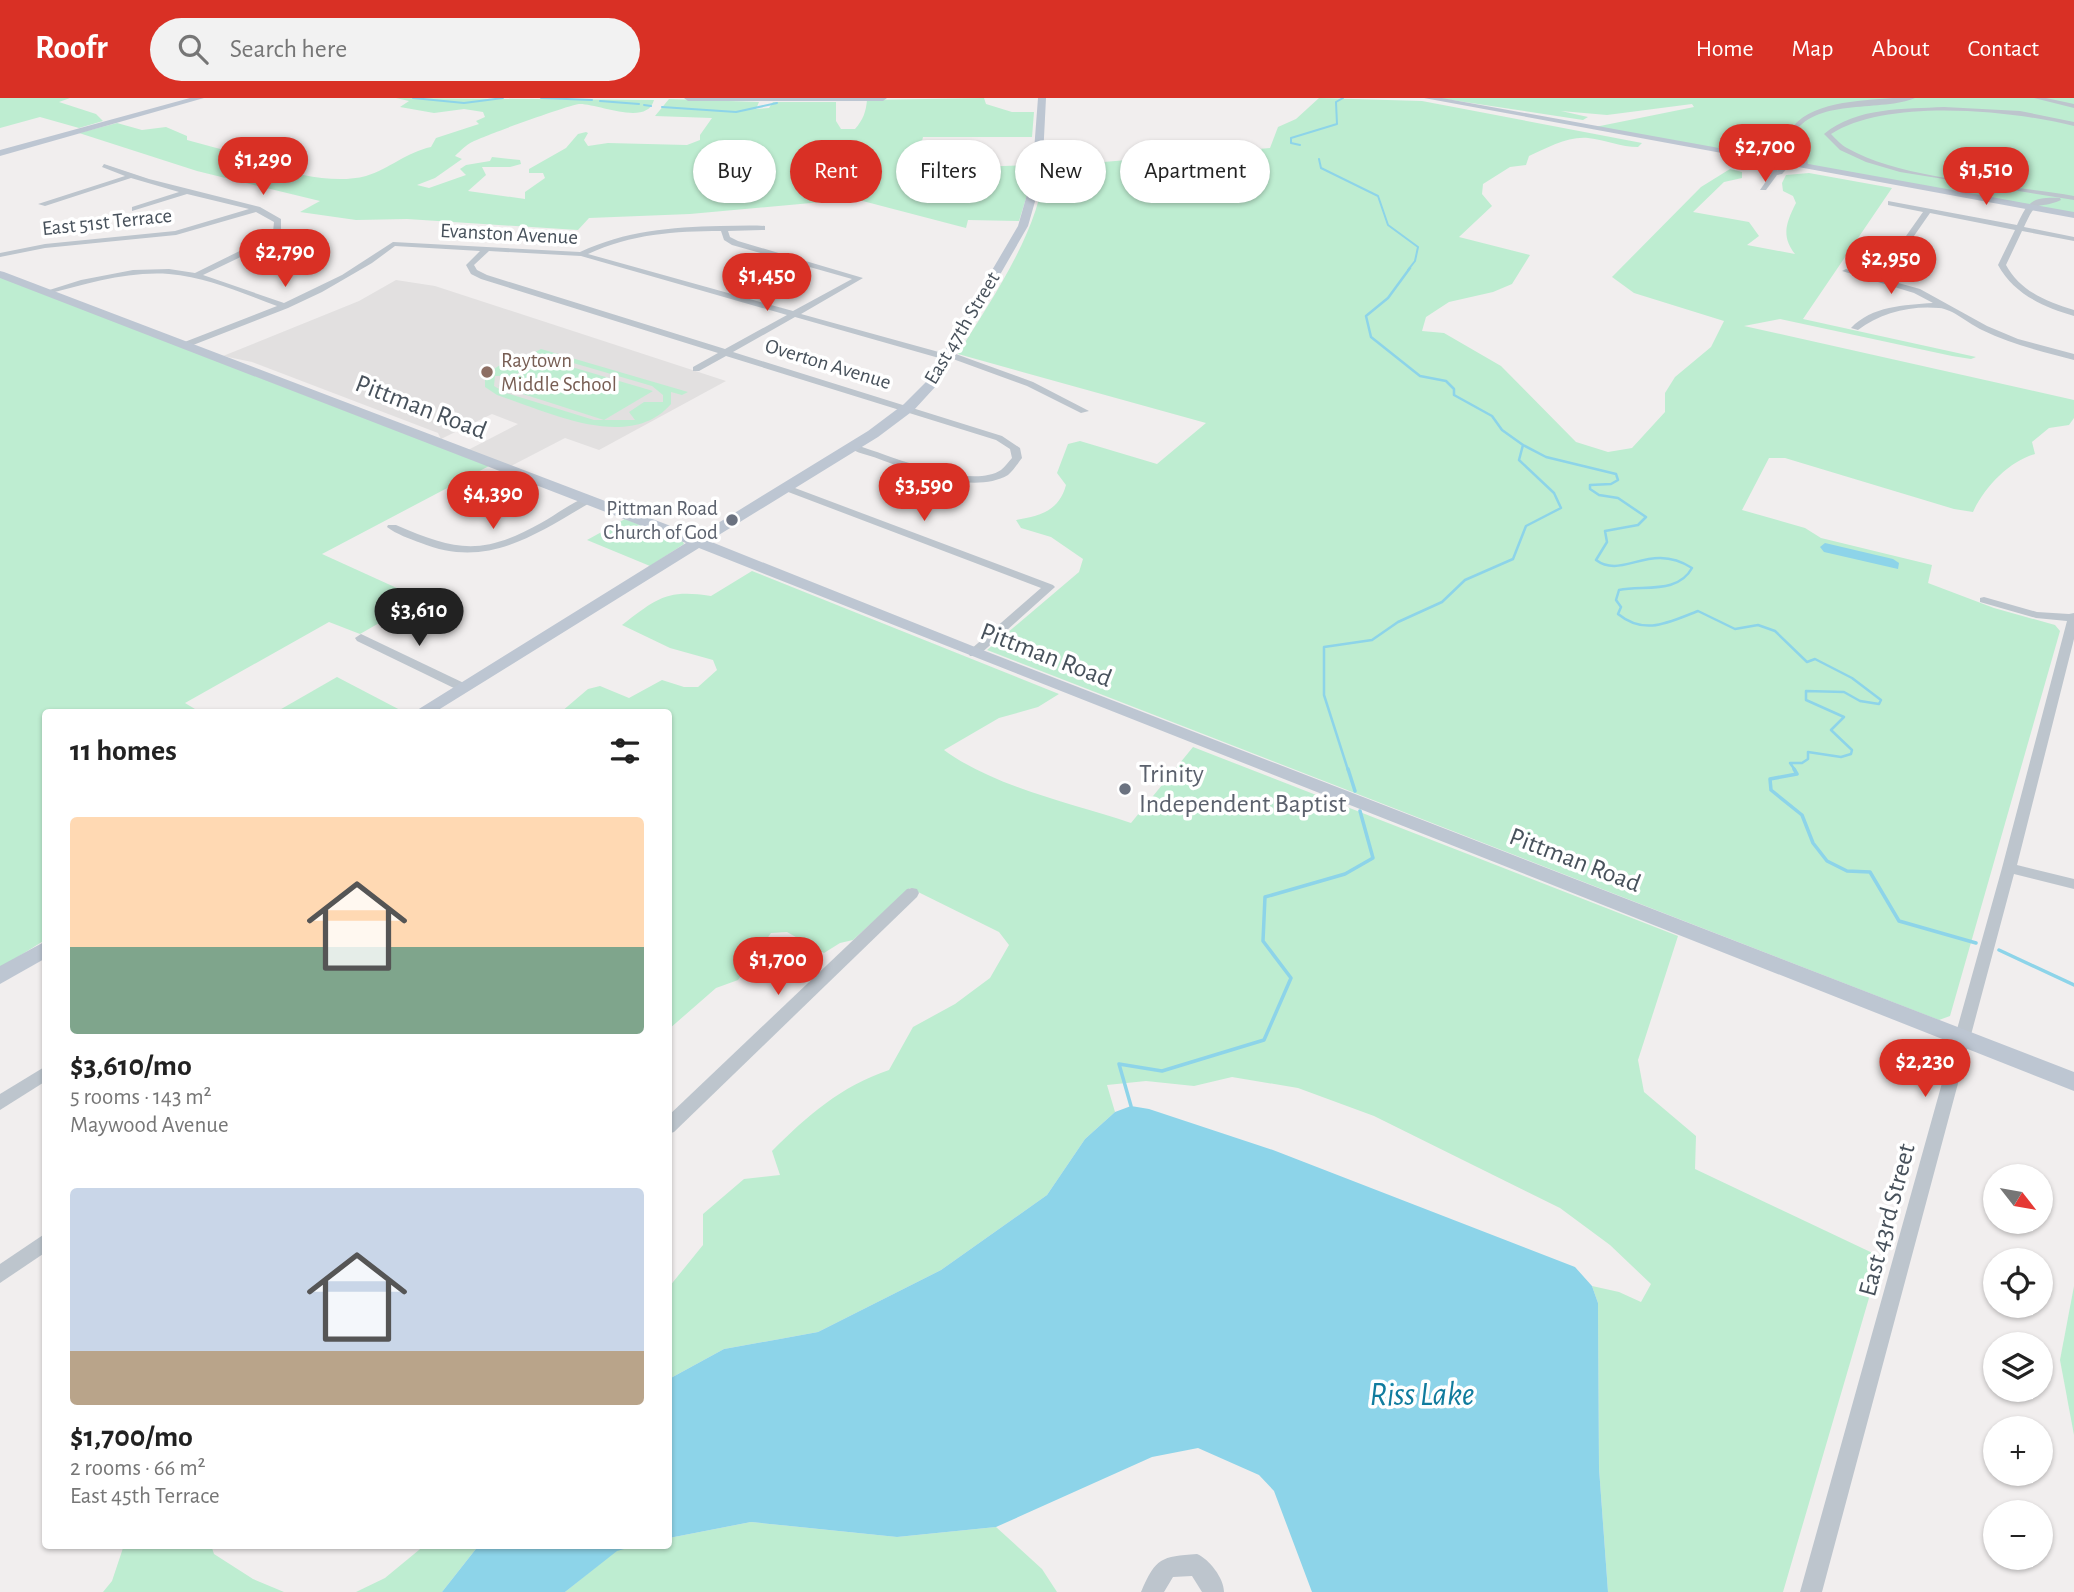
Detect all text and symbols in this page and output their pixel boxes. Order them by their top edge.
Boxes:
search box [150,18,640,81]
icon: search [174,30,212,68]
text: Roofr [35,32,108,65]
text: Search here [230,36,347,62]
text: Home [1696,37,1754,61]
text: Map [1792,37,1834,61]
text: About [1872,37,1929,61]
text: Contact [1967,37,2039,61]
pin: $2,700 [1708,125,1822,184]
text: $2,700 [1735,135,1795,158]
pin: $1,290 [206,138,320,197]
chip: Buy [693,140,776,203]
chip: Rent [790,140,882,203]
chip: Filters [896,140,1001,203]
chip: New [1015,140,1106,203]
chip: Apartment [1120,140,1270,203]
text: $1,290 [234,148,292,171]
pin: $1,510 [1929,148,2043,207]
text: $1,510 [1959,158,2013,181]
street label: East 51st Terrace [41,205,173,239]
street label: Evanston Avenue [439,220,579,248]
pin: $2,790 [228,230,342,289]
pin: $2,950 [1834,236,1948,296]
text: $2,790 [255,240,315,263]
text: $2,950 [1861,247,1921,270]
pin: $1,450 [710,254,824,313]
text: $1,450 [738,264,796,287]
street label: East 47th Street [920,268,1004,388]
street label: Overton Avenue [763,335,893,393]
place label: Raytown Middle School [501,350,617,395]
marker: Raytown Middle School [479,364,495,380]
street label: Pittman Road [352,370,490,444]
pin: $3,590 [867,464,981,523]
pin: $4,390 [436,472,550,531]
text: $3,590 [895,474,953,497]
text: $4,390 [463,482,523,505]
place label: Pittman Road Church of God [603,498,718,543]
marker: Pittman Road Church of God [724,512,740,528]
pin: $3,610 [362,588,476,648]
text: $3,610 [391,599,447,622]
street label: Pittman Road [977,618,1115,692]
icon: filters [606,732,644,770]
text: 11 homes [70,736,177,766]
place label: Trinity Independent Baptist [1139,761,1346,817]
marker: Trinity Independent Baptist [1117,781,1133,797]
street label: Pittman Road [1506,823,1644,897]
icon: home [294,863,420,989]
pin: $1,700 [721,937,835,997]
text: $1,700 [749,948,807,971]
pin: $2,230 [1868,1040,1982,1099]
text: $2,230 [1895,1050,1955,1073]
text: $3,610/mo [70,1051,192,1081]
text: 5 rooms · 143 m² [70,1086,212,1109]
text: Maywood Avenue [70,1114,229,1137]
street label: East 43rd Street [1854,1141,1920,1299]
north arrow [1983,1164,2053,1234]
map controls [1983,1164,2053,1570]
icon: home [294,1234,420,1360]
button: locate [1983,1248,2053,1318]
button: layers [1983,1332,2053,1402]
water label: Riss Lake [1369,1379,1475,1412]
button: + [1983,1416,2053,1486]
text: $1,700/mo [70,1422,193,1452]
text: 2 rooms · 66 m² [70,1457,206,1480]
text: East 45th Terrace [70,1485,220,1508]
button: − [1983,1500,2053,1570]

